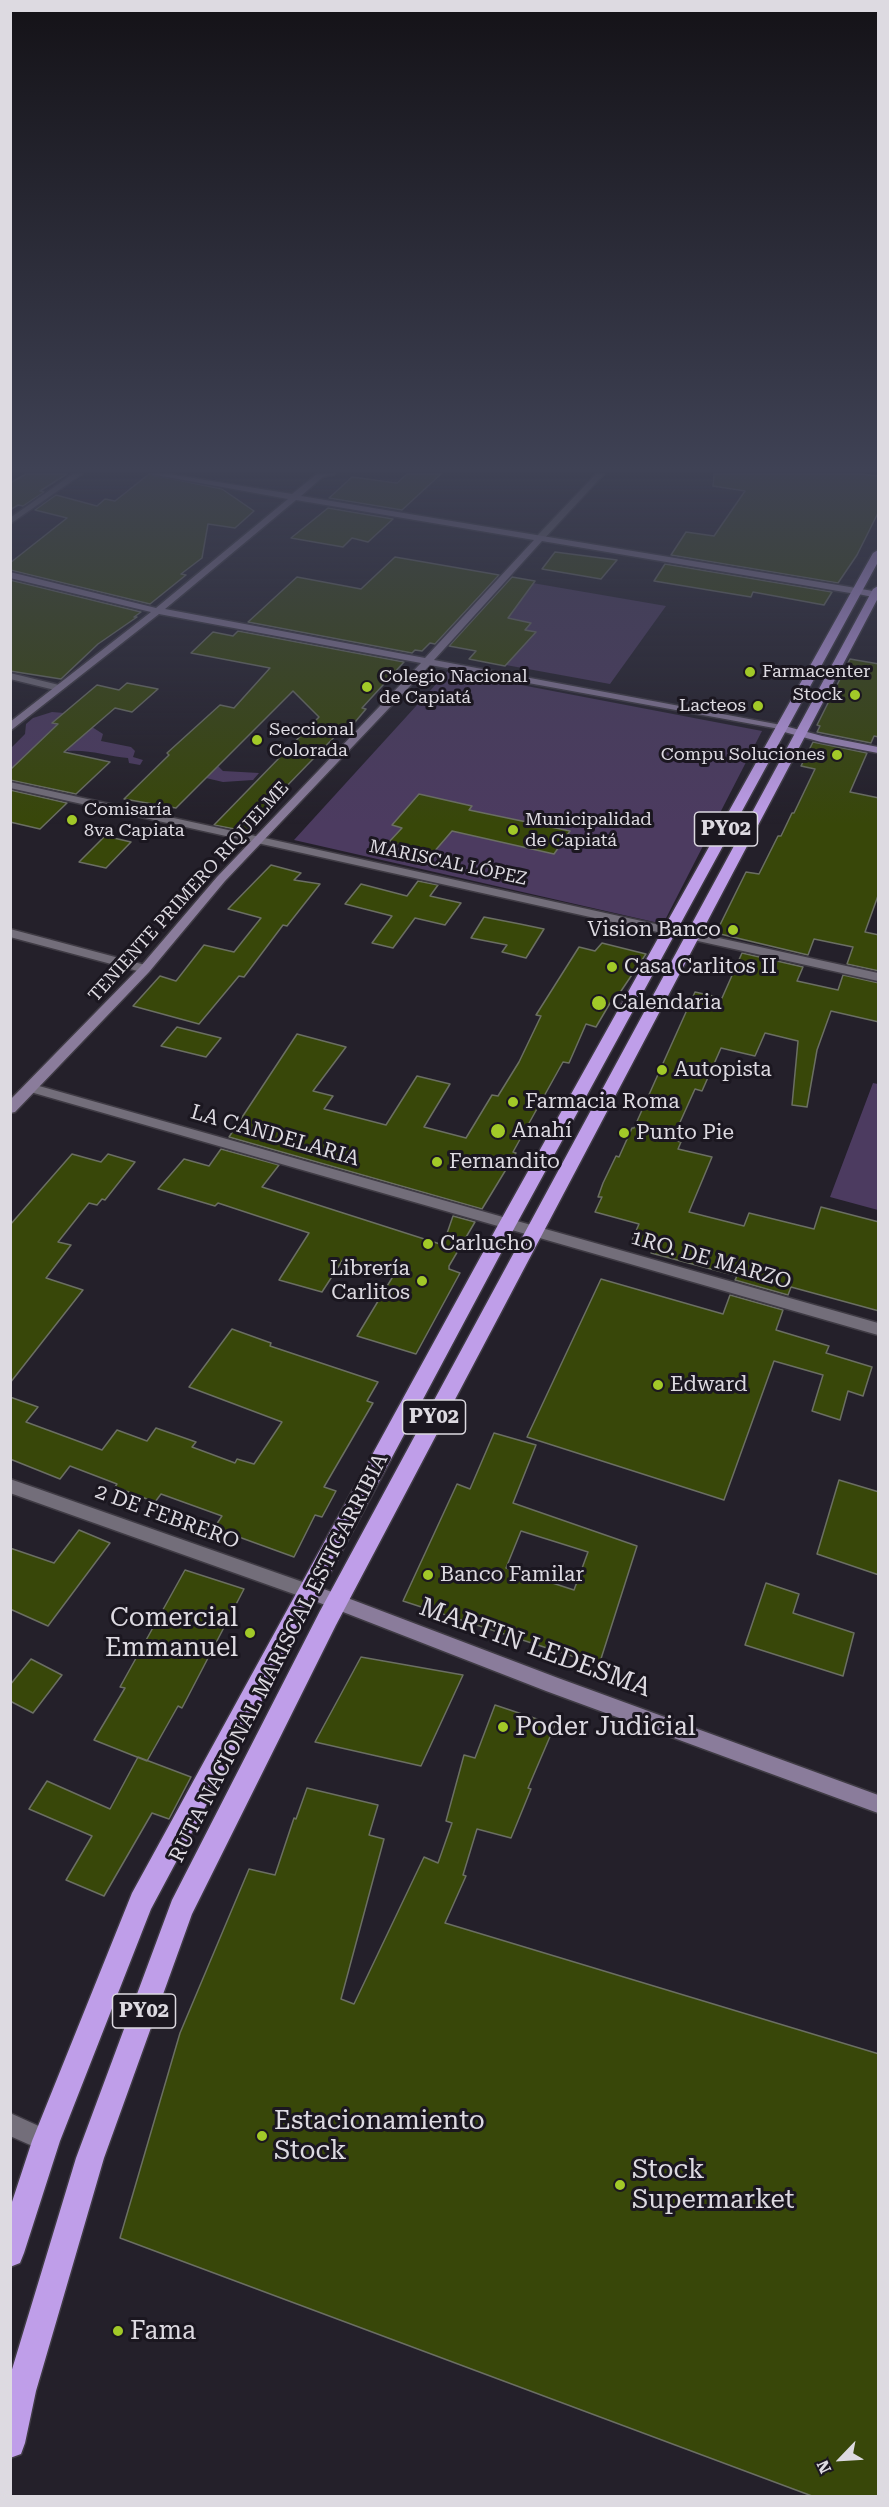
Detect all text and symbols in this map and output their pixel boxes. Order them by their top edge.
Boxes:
place label: Farmacenter [762,661,870,683]
marker: Farmacenter [743,665,757,679]
place label: Colegio Nacional de Capiatá [379,666,527,708]
marker: Colegio Nacional de Capiatá [360,680,374,694]
place label: Stock [793,684,843,706]
marker: Stock [848,688,862,702]
place label: Lacteos [679,695,746,717]
marker: Lacteos [751,699,765,713]
place label: Seccional Colorada [269,719,354,762]
marker: Seccional Colorada [250,733,264,747]
place label: Compu Soluciones [661,744,825,766]
marker: Compu Soluciones [830,748,844,762]
street label: TENIENTE PRIMERO RIQUELME [84,777,294,1007]
place label: Comisaría 8va Capiata [84,799,185,842]
place label: Municipalidad de Capiatá [525,809,652,852]
road number: PY02 [694,812,758,846]
marker: Comisaría 8va Capiata [65,813,79,827]
marker: Municipalidad de Capiatá [506,823,520,837]
street label: MARISCAL LÓPEZ [367,836,529,890]
place label: Vision Banco [588,917,721,943]
marker: Vision Banco [726,923,740,937]
place label: Casa Carlitos II [624,954,777,980]
marker: Casa Carlitos II [605,960,619,974]
place label: Calendaria [612,990,722,1016]
marker: Calendaria [590,994,608,1012]
place label: Autopista [674,1057,772,1083]
marker: Autopista [655,1063,669,1077]
place label: Farmacia Roma [525,1089,680,1115]
marker: Farmacia Roma [506,1095,520,1109]
street label: LA CANDELARIA [188,1100,362,1172]
place label: Anahí [512,1118,572,1144]
place label: Punto Pie [636,1120,734,1146]
marker: Anahí [489,1122,507,1140]
marker: Punto Pie [617,1126,631,1140]
place label: Fernandito [449,1149,560,1175]
marker: Fernandito [430,1155,444,1169]
street label: 1RO. DE MARZO [628,1225,794,1295]
place label: Carlucho [440,1231,533,1257]
marker: Carlucho [421,1237,435,1251]
place label: Librería Carlitos [330,1256,410,1306]
marker: Librería Carlitos [415,1274,429,1288]
place label: Edward [670,1372,747,1398]
marker: Edward [651,1378,665,1392]
road number: PY02 [402,1400,466,1434]
street label: RUTA NACIONAL MARISCAL ESTIGARRIBIA [164,1449,394,1867]
street label: 2 DE FEBRERO [92,1479,242,1555]
place label: Banco Familar [440,1562,584,1588]
marker: Banco Familar [421,1568,435,1582]
street label: MARTIN LEDESMA [415,1592,655,1704]
place label: Comercial Emmanuel [105,1602,238,1664]
marker: Comercial Emmanuel [243,1626,257,1640]
place label: Poder Judicial [515,1711,696,1743]
marker: Poder Judicial [496,1720,510,1734]
road number: PY02 [112,1994,176,2028]
place label: Estacionamiento Stock [274,2105,485,2166]
marker: Estacionamiento Stock [255,2129,269,2143]
place label: Stock Supermarket [632,2154,795,2216]
marker: Stock Supermarket [613,2178,627,2192]
place label: Fama [130,2315,196,2347]
marker: Fama [111,2324,125,2338]
north arrow [811,2429,871,2489]
text: N [813,2457,835,2476]

